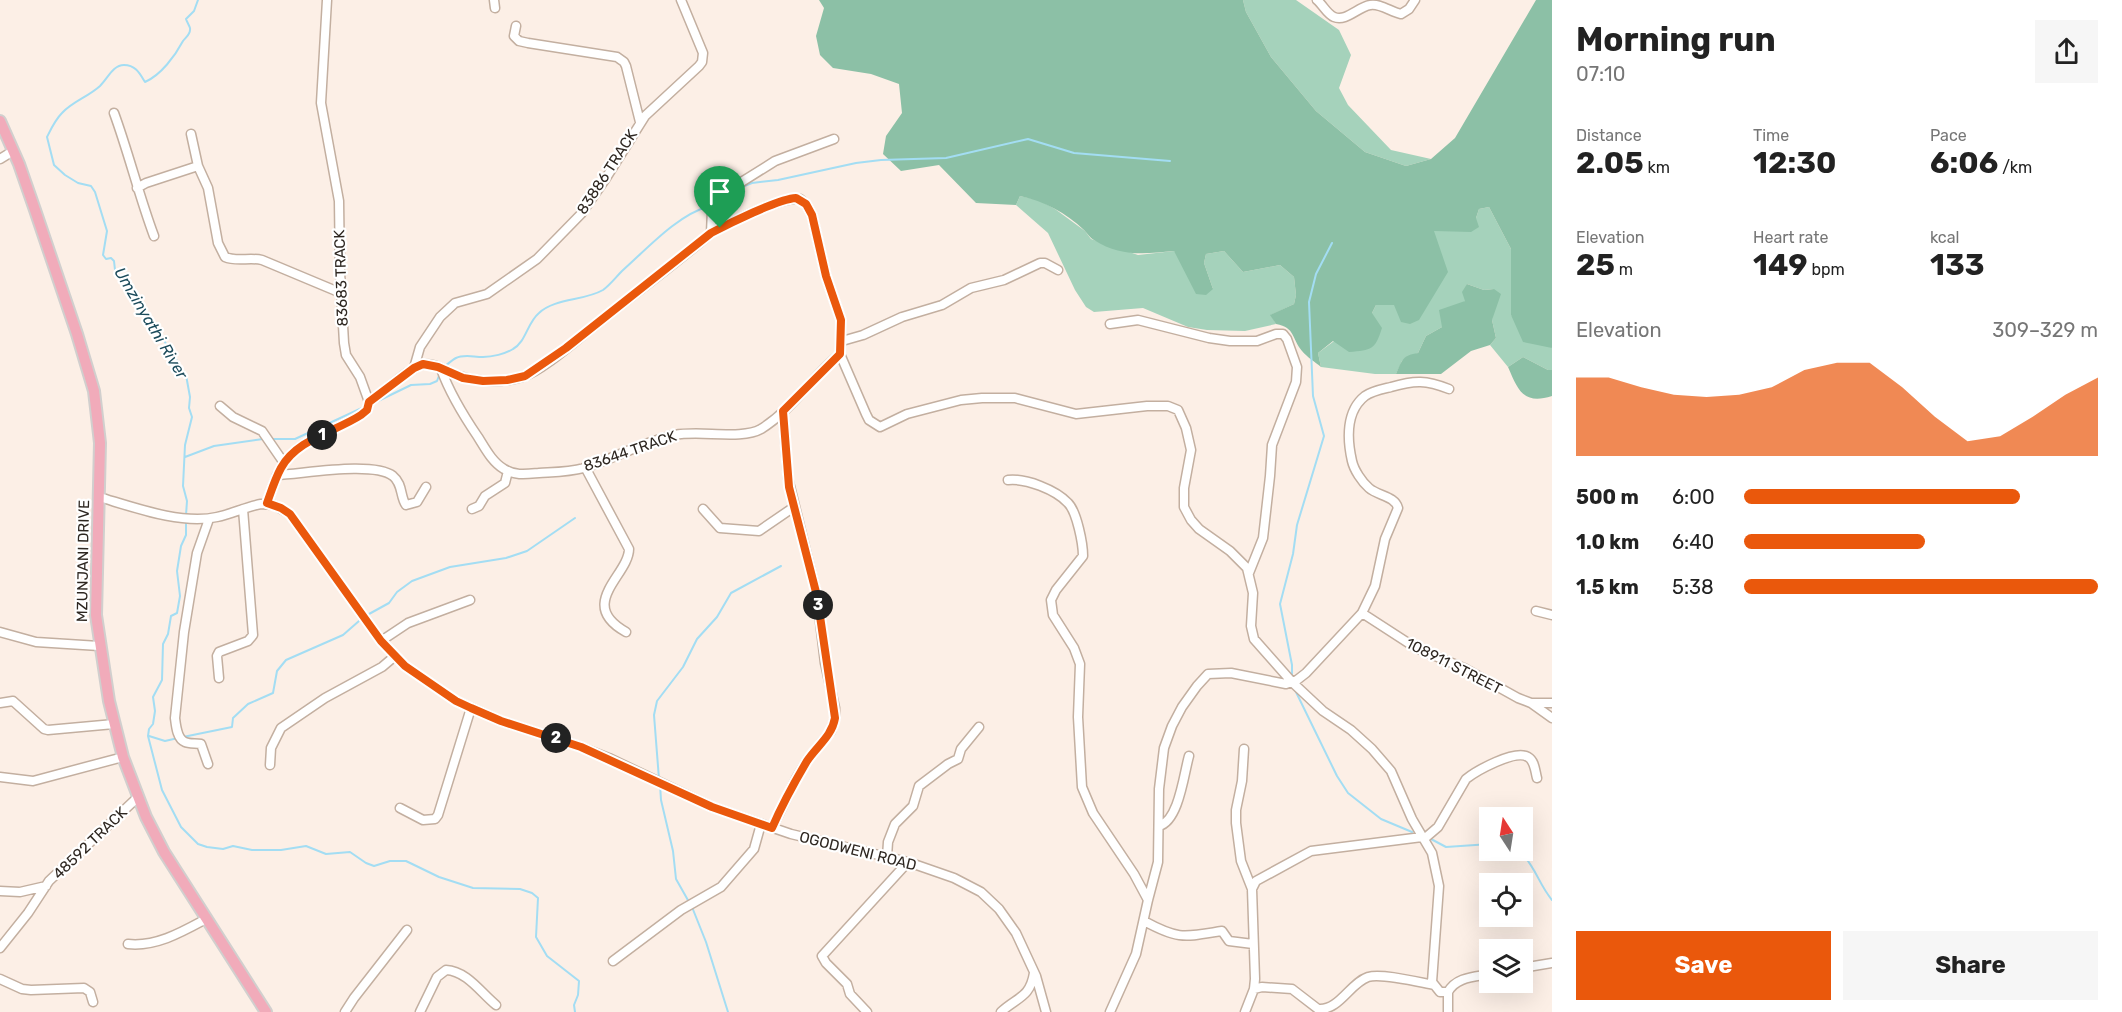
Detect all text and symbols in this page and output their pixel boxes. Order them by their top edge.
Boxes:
text: Morning run [1576,20,1776,59]
button: share [2035,20,2098,83]
text: 07:10 [1576,62,1625,86]
street label: 83886 TRACK [573,126,641,218]
text: Distance [1576,126,1642,145]
text: Time [1753,126,1789,145]
text: Pace [1930,126,1967,145]
text: 2.05 [1576,145,1644,181]
text: 12:30 [1753,145,1836,181]
text: 6:06 [1930,145,1998,181]
text: km [1644,158,1670,177]
text: /km [1998,158,2032,177]
pin [694,166,745,228]
icon: arrive [703,175,736,208]
text: Elevation [1576,228,1645,247]
text: Heart rate [1753,228,1828,247]
text: kcal [1930,228,1959,247]
street label: 83683 TRACK [330,229,352,327]
text: 25 [1576,247,1615,283]
text: 149 [1753,247,1808,283]
text: 133 [1930,247,1984,283]
text: m [1615,260,1633,279]
text: bpm [1808,260,1845,279]
water label: Umzinyathi River [110,264,192,383]
text: Elevation [1576,318,1662,342]
text: 309–329 m [1992,318,2098,342]
pin: 1 [307,420,337,450]
text: 1 [318,425,326,444]
street label: 83644 TRACK [581,427,679,475]
text: 500 m [1576,485,1639,509]
text: 6:00 [1672,485,1715,509]
street label: MZUNJANI DRIVE [73,500,93,622]
text: 1.0 km [1576,530,1639,554]
text: 6:40 [1672,530,1714,554]
text: 1.5 km [1576,575,1639,599]
text: 5:38 [1672,575,1714,599]
pin: 3 [803,590,833,620]
text: 3 [813,595,823,614]
street label: 108911 STREET [1403,634,1505,698]
pin: 2 [541,723,571,753]
text: 2 [551,728,561,747]
street label: 48592 TRACK [49,803,131,883]
north arrow [1479,807,1533,861]
map controls [1479,807,1533,993]
street label: OGODWENI ROAD [798,828,918,874]
button: locate [1479,873,1533,927]
button: Save [1576,931,1831,1000]
button: Share [1843,931,2098,1000]
button: layers [1479,939,1533,993]

